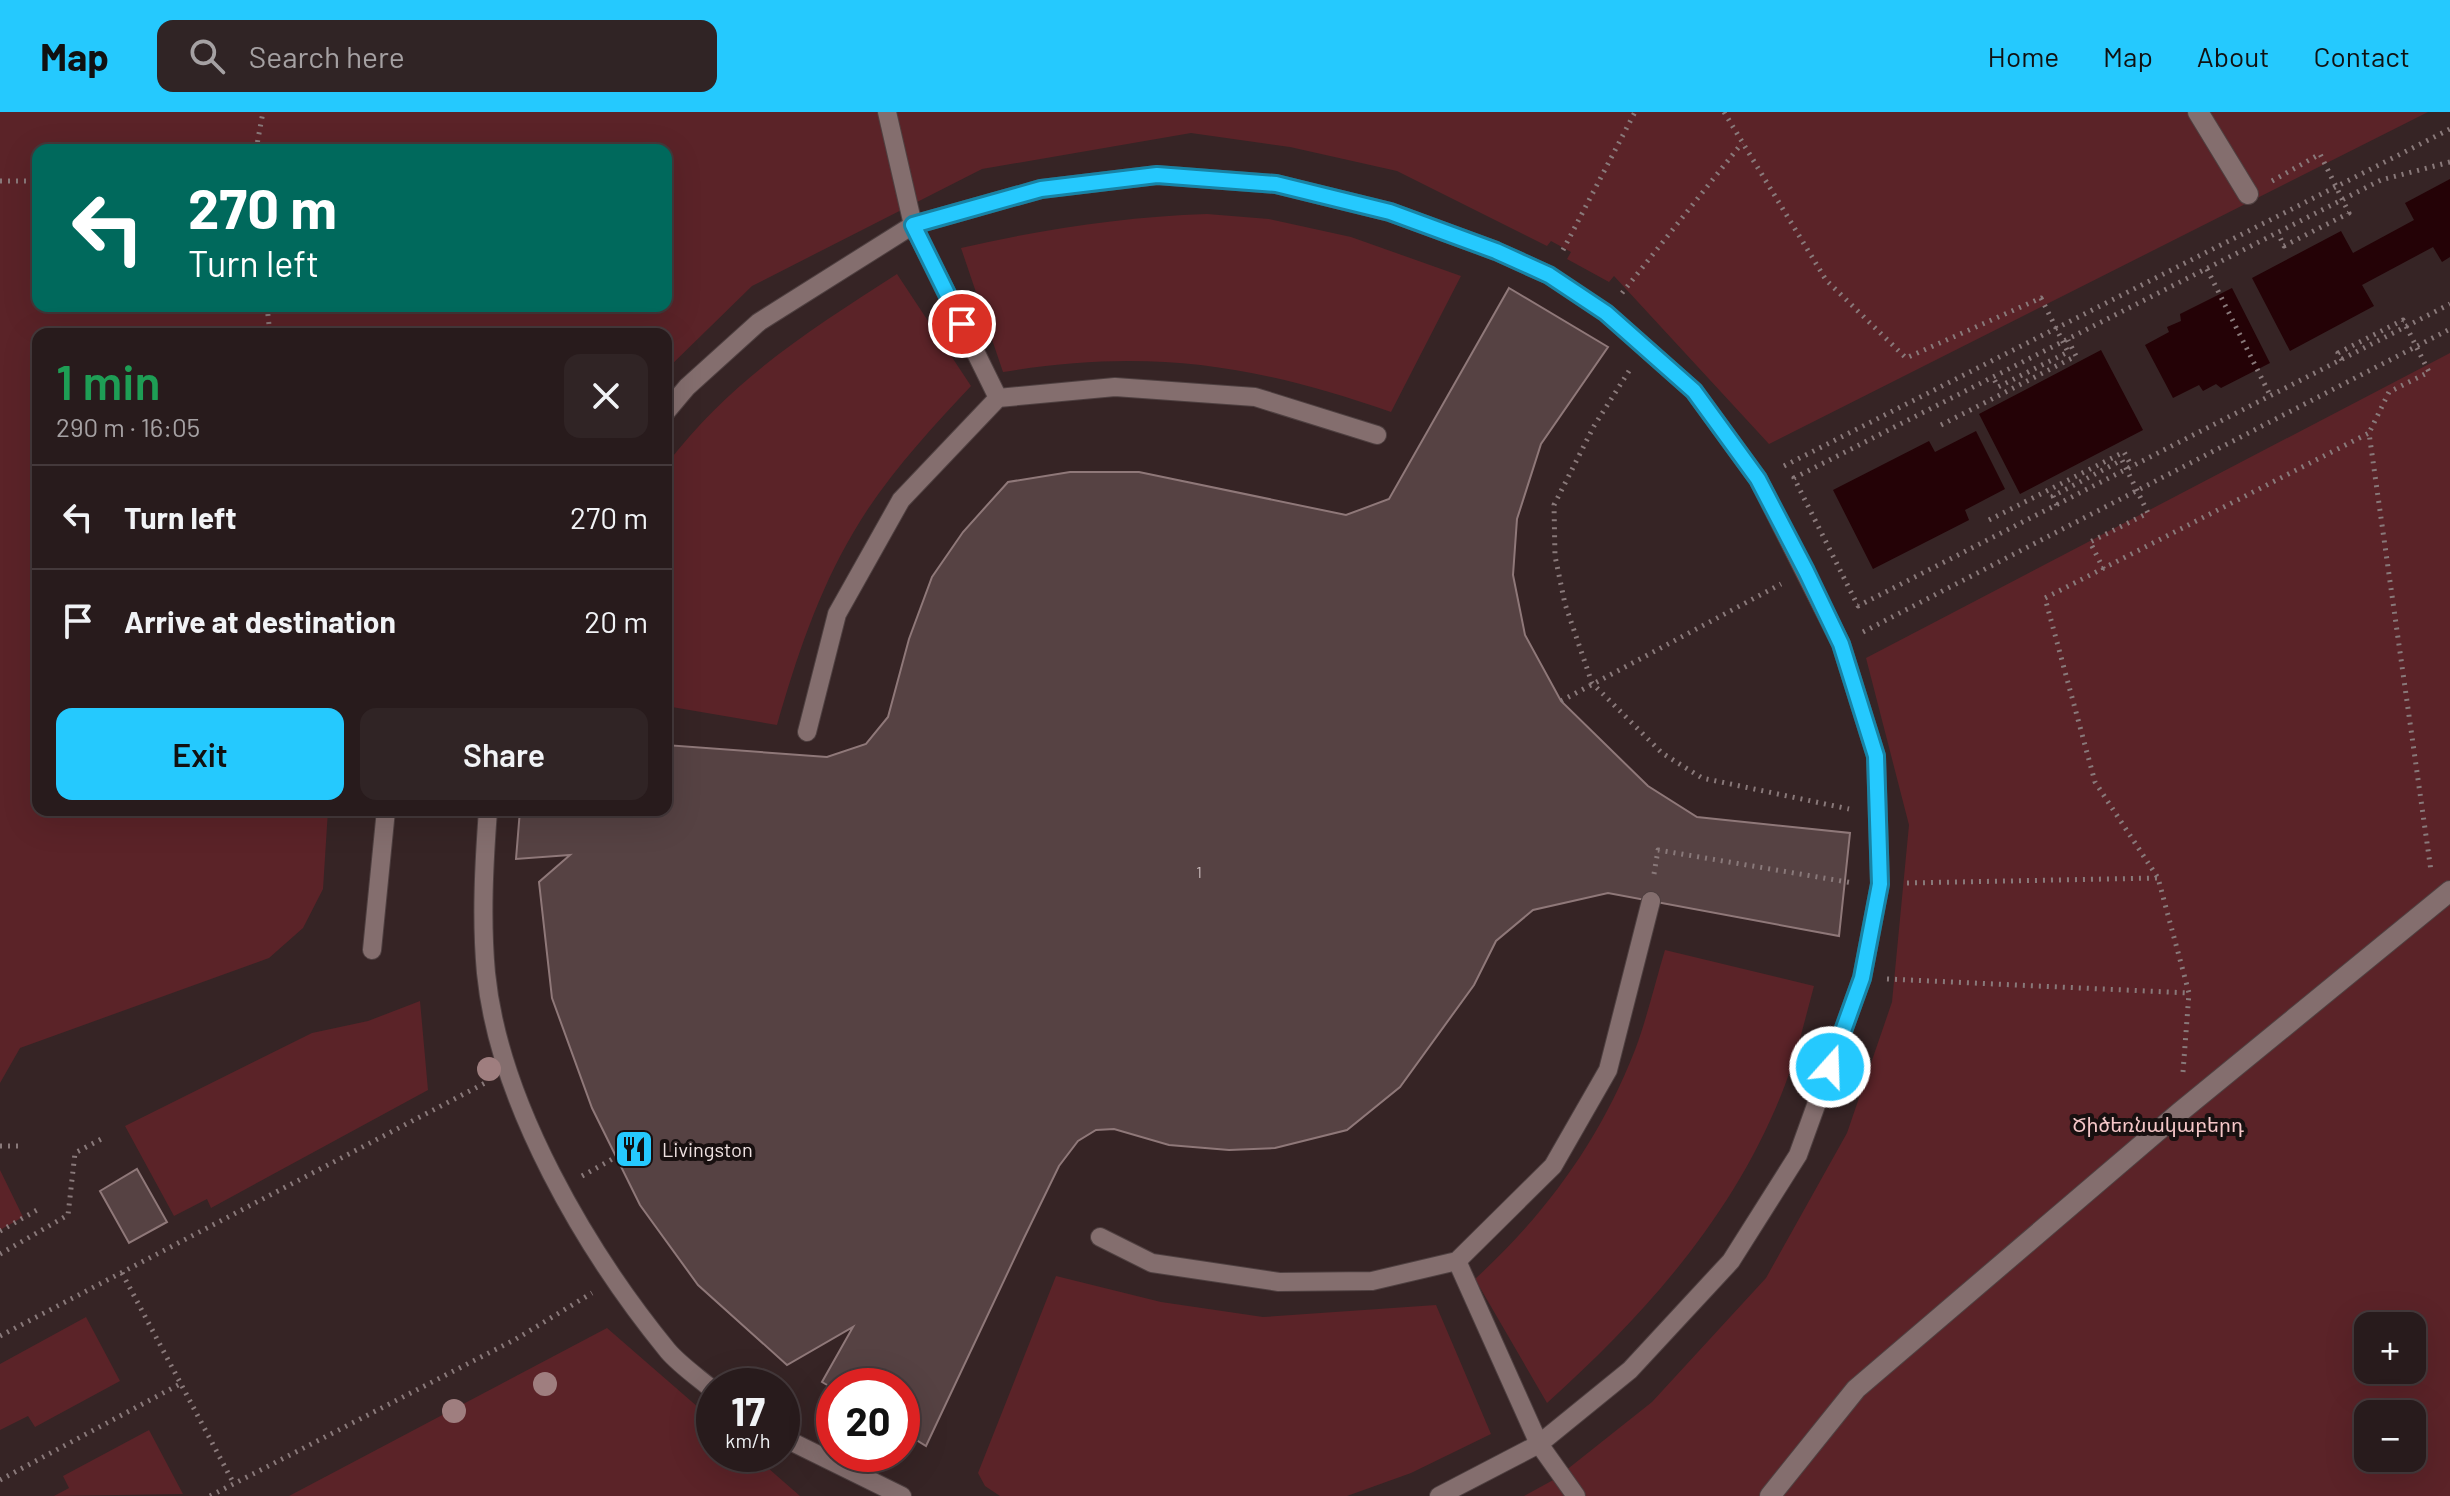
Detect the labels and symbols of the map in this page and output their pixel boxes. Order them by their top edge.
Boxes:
pin [928,290,996,358]
house number: 1 [1196,862,1202,881]
position arrow [1788,1025,1872,1109]
park label: Ծիծեռնակաբերդ [2072,1112,2244,1137]
restaurant icon: Livingston [613,1128,655,1170]
place label: Livingston [662,1137,753,1161]
speed limit sign: 20 [816,1368,920,1472]

